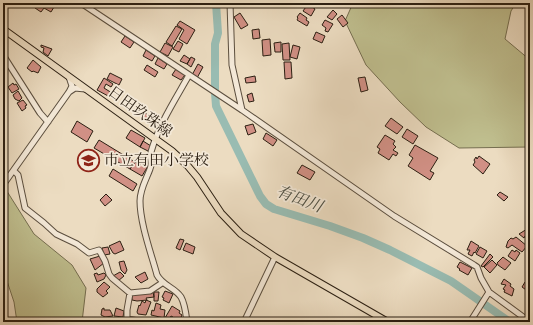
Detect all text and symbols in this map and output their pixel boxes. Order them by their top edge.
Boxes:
street label: 日田玖珠線 [104,82,176,142]
school or university icon: 市立有田小学校 [76,147,102,173]
place label: 市立有田小学校 [104,151,209,170]
water label: 有田川 [273,182,327,219]

